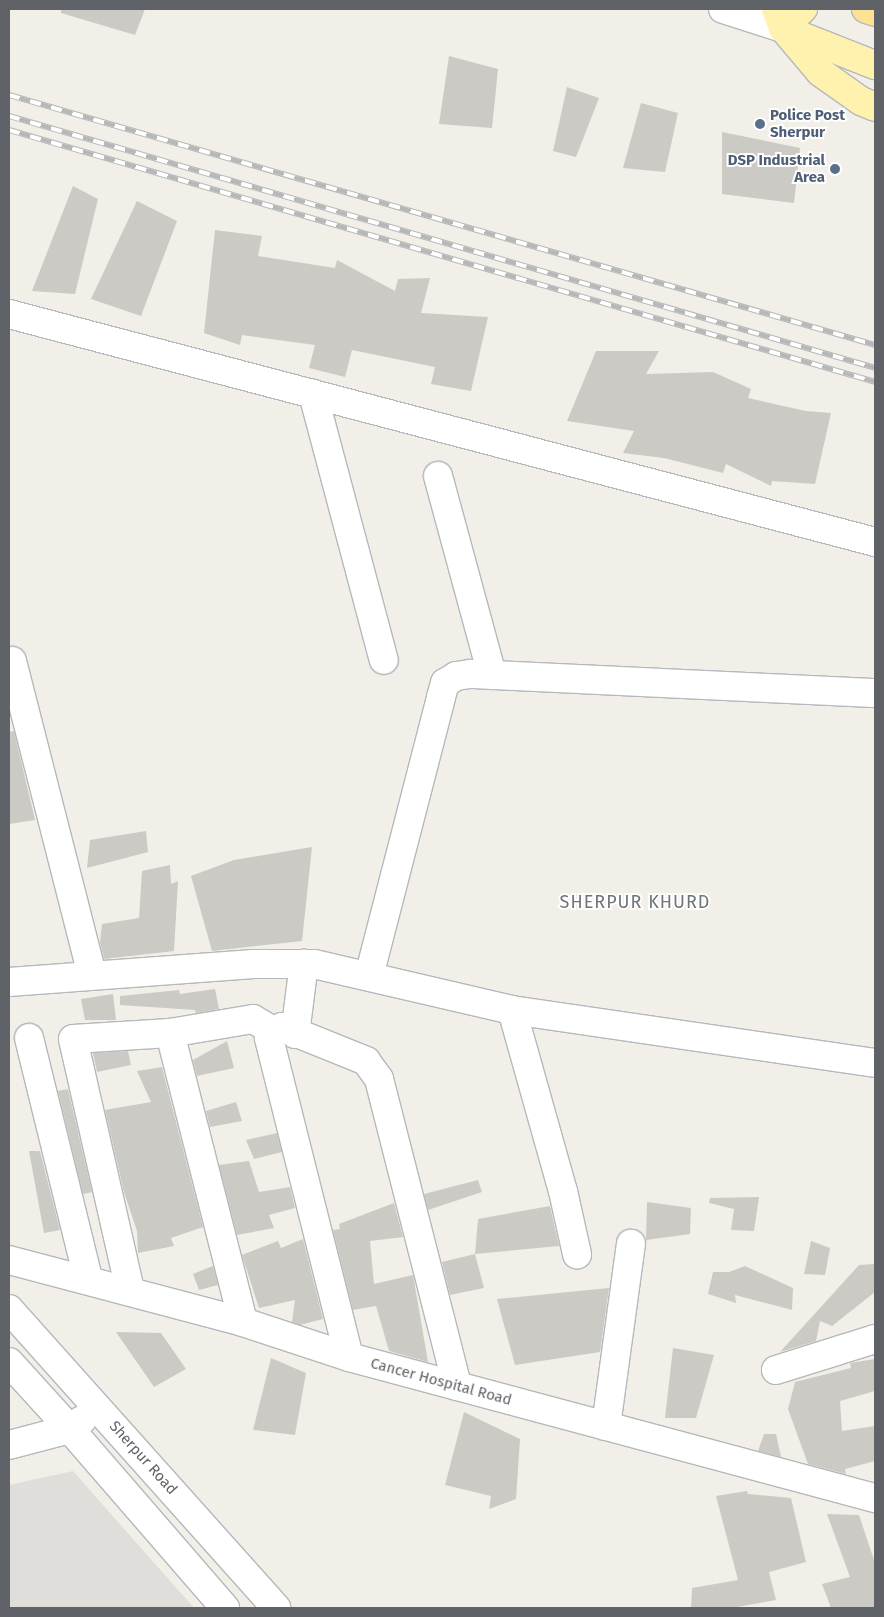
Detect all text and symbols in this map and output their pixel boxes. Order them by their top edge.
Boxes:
place label: Police Post Sherpur [770,106,845,141]
marker: Police Post Sherpur [754,118,766,130]
place label: DSP Industrial Area [728,151,825,186]
marker: DSP Industrial Area [829,163,841,175]
district label: SHERPUR KHURD [558,891,712,913]
street label: Cancer Hospital Road [368,1354,514,1410]
street label: Sherpur Road [105,1417,181,1499]

